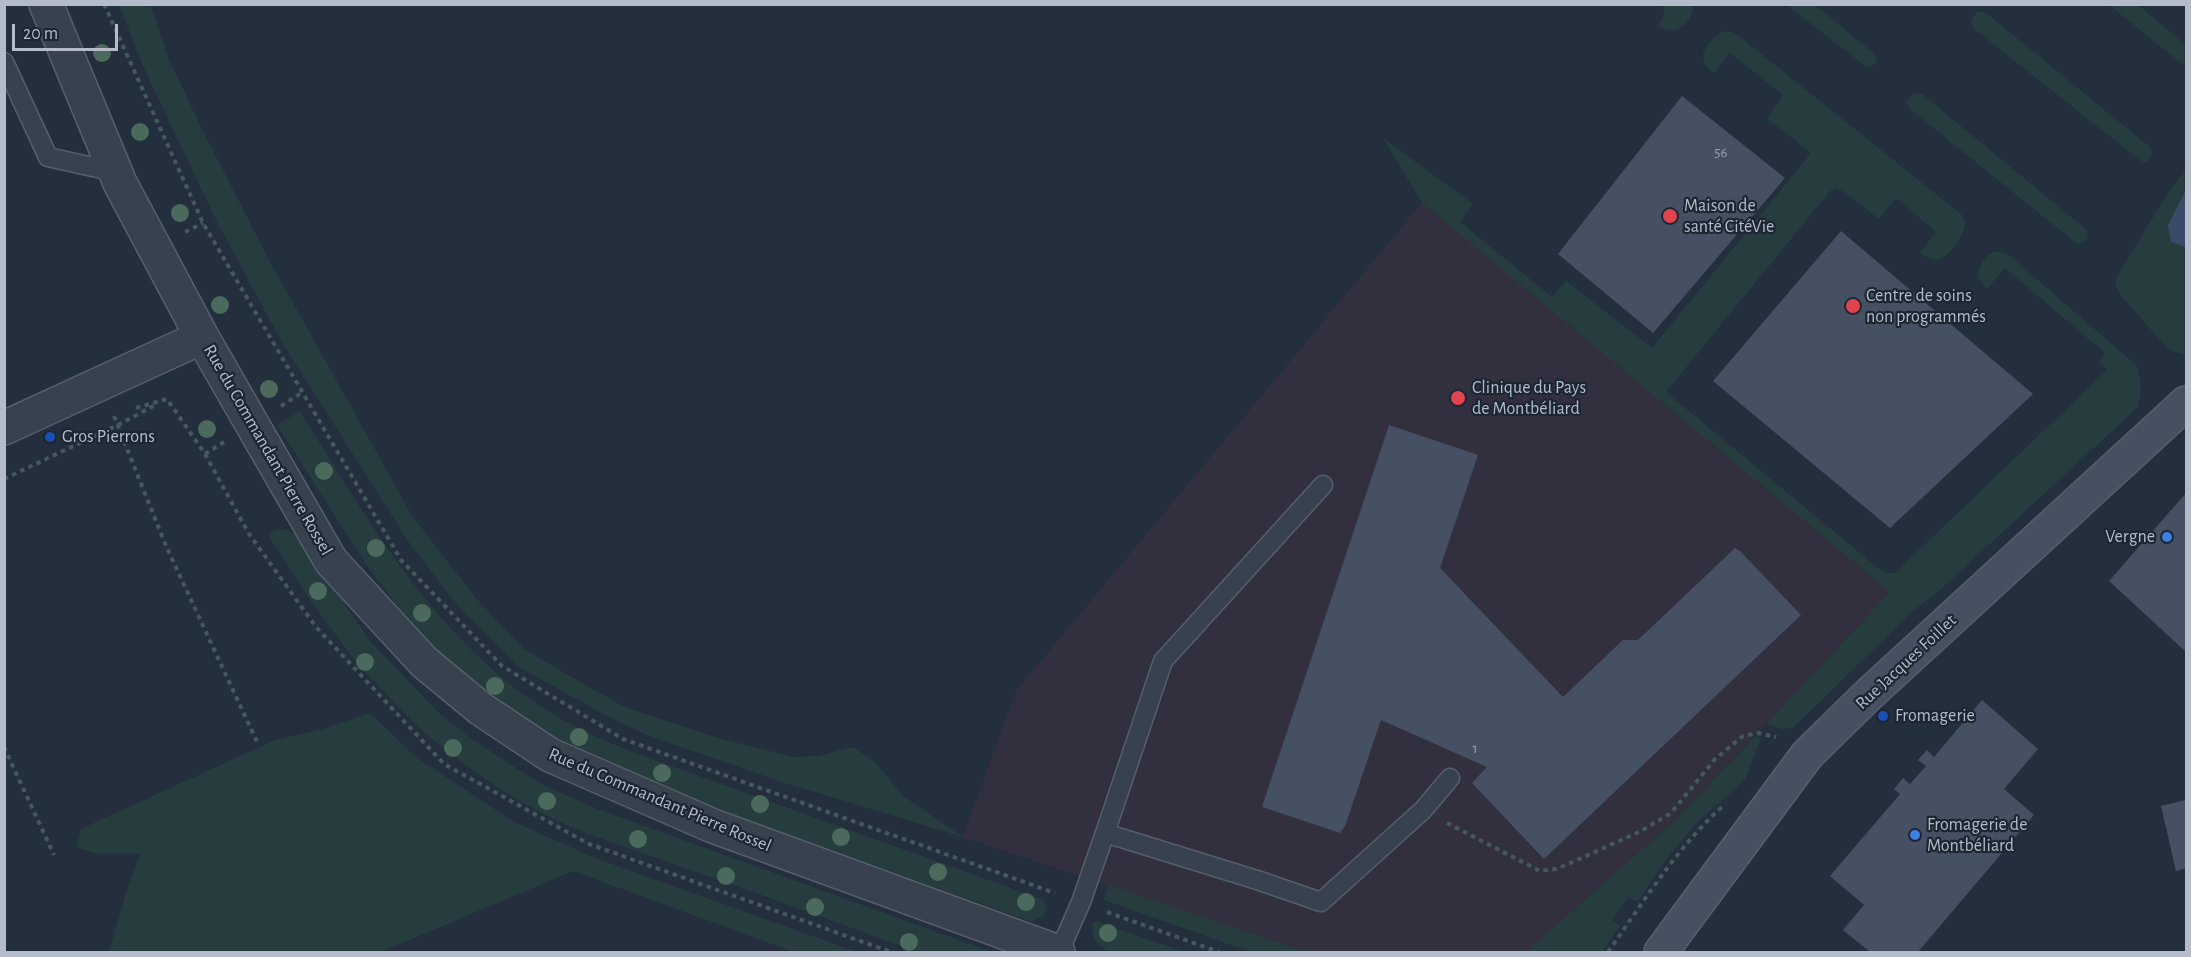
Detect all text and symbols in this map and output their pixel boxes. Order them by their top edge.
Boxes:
scale bar [15,12,122,50]
text: 20 m [23,25,58,43]
house number: 56 [1714,143,1728,161]
place label: Maison de santé CitéVie [1684,195,1774,238]
marker: Maison de santé CitéVie [1661,207,1679,225]
place label: Centre de soins non programmés [1866,285,1986,328]
marker: Centre de soins non programmés [1844,297,1862,315]
street label: Rue du Commandant Pierre Rossel [199,341,337,559]
place label: Clinique du Pays de Montbéliard [1472,377,1586,420]
marker: Clinique du Pays de Montbéliard [1449,389,1467,407]
place label: Gros Pierrons [62,426,155,448]
marker: Gros Pierrons [43,430,57,444]
place label: Vergne [2105,526,2155,548]
marker: Vergne [2160,530,2174,544]
street label: Rue Jacques Foillet [1851,610,1961,714]
place label: Fromagerie [1895,705,1975,727]
marker: Fromagerie [1876,709,1890,723]
house number: 1 [1472,739,1478,757]
street label: Rue du Commandant Pierre Rossel [545,743,775,857]
place label: Fromagerie de Montbéliard [1927,814,2027,856]
marker: Fromagerie de Montbéliard [1908,828,1922,842]

